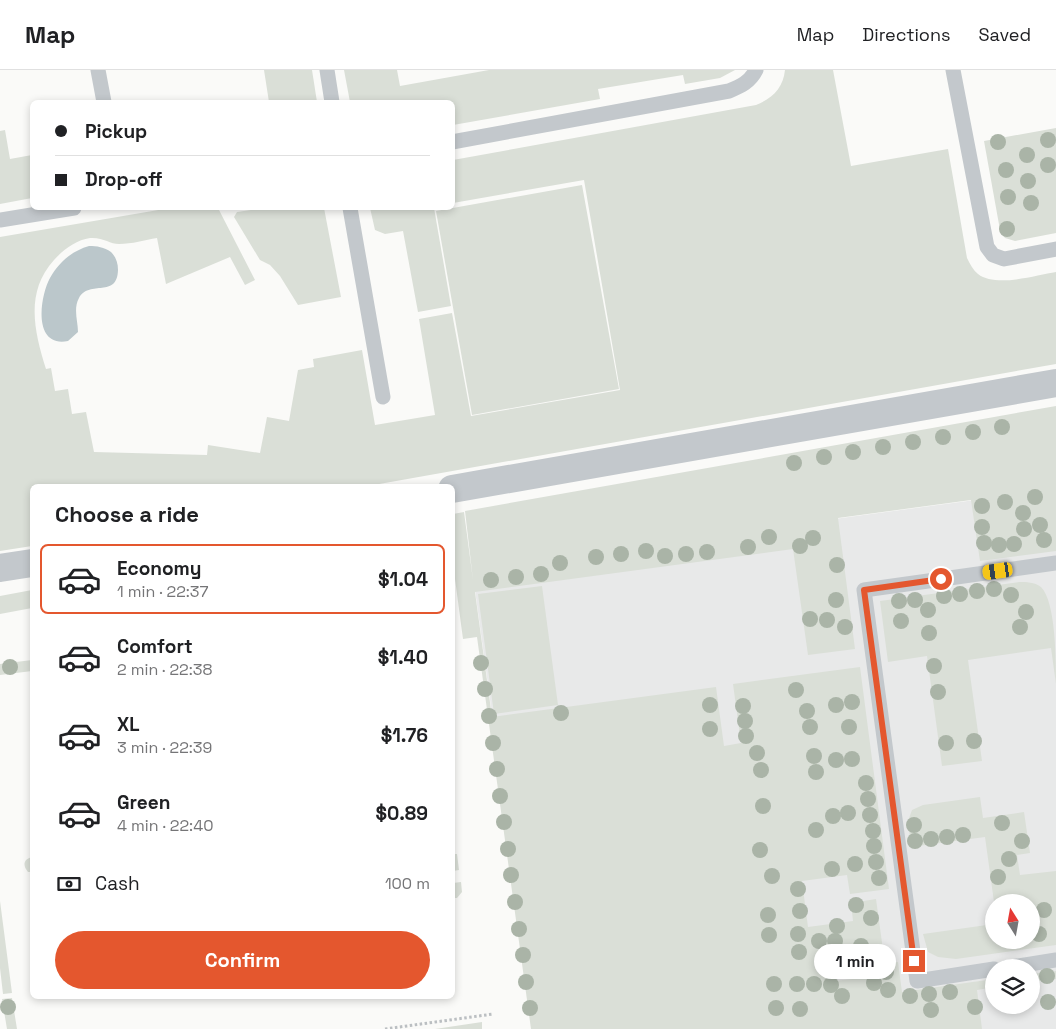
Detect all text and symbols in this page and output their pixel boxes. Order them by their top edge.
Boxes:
text: Map [25,19,75,50]
text: Map [797,23,834,46]
text: Directions [862,23,951,46]
text: Saved [979,23,1031,46]
text: Pickup [85,119,147,144]
text: Drop-off [85,167,163,192]
text: Choose a ride [55,500,199,528]
text: Economy [117,556,201,581]
icon: car [57,557,102,602]
car [982,561,1013,581]
text: $1.04 [378,567,428,592]
route start [930,568,952,590]
text: 1 min · 22:37 [117,581,209,602]
text: Comfort [117,634,193,659]
icon: car [57,635,102,680]
text: $1.40 [378,645,428,670]
text: 2 min · 22:38 [117,659,212,680]
text: XL [117,712,140,737]
icon: car [57,713,102,758]
text: $1.76 [381,723,428,748]
text: 3 min · 22:39 [117,737,212,758]
text: Green [117,790,170,815]
icon: car [57,791,102,836]
text: $0.89 [376,801,428,826]
text: 4 min · 22:40 [117,815,213,836]
icon: cash [55,870,83,898]
text: Cash [95,871,140,896]
text: 100 m [385,873,430,894]
north arrow [985,894,1040,949]
map controls [985,894,1040,1014]
button: Confirm [55,931,430,989]
callout: 1 min [814,944,896,978]
route end [903,950,925,972]
text: 1 min [835,951,875,972]
button: layers [985,959,1040,1014]

